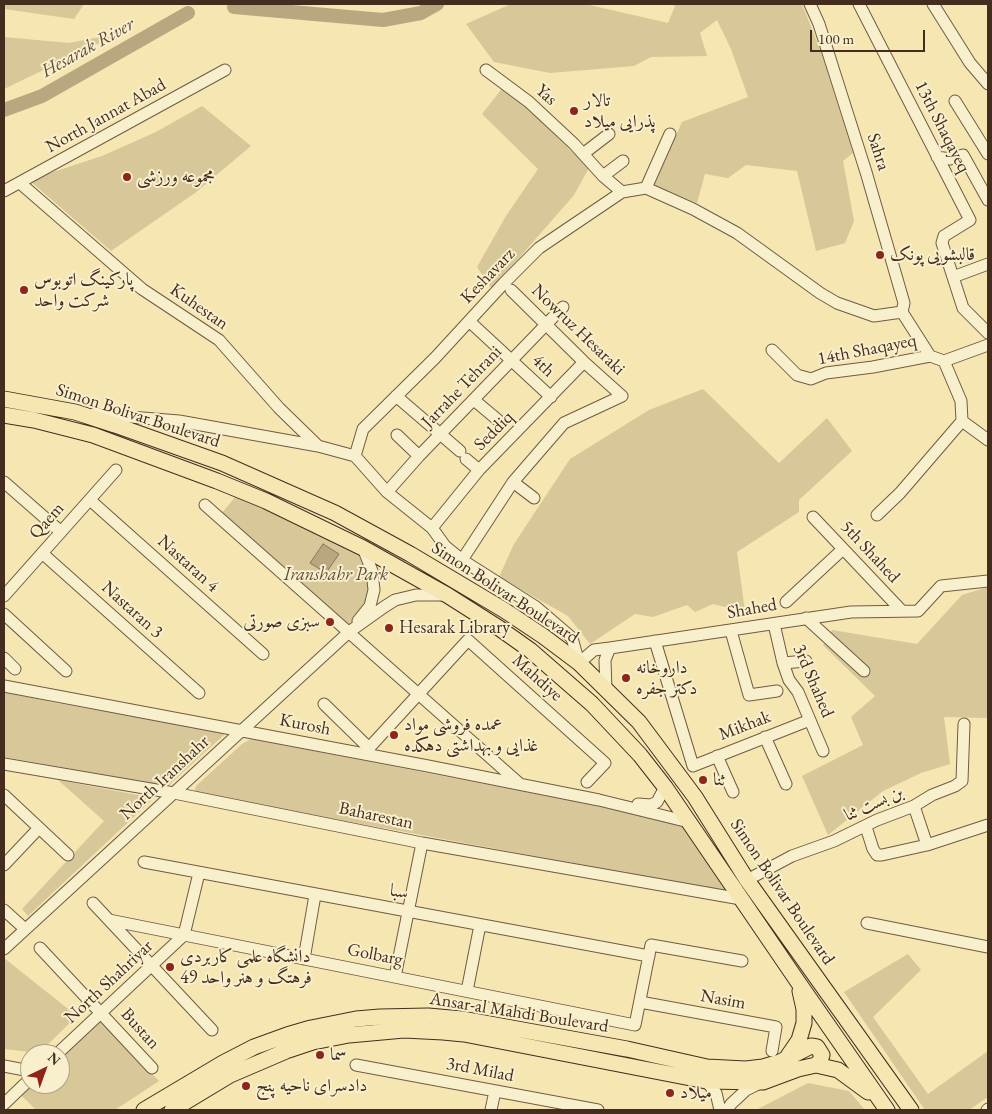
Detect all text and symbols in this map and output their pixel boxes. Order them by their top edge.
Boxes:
water label: Hesarak River [37,13,139,83]
scale bar [812,20,927,52]
text: 100 m [818,29,854,48]
street label: North Jannat Abad [42,74,170,158]
street label: 13th Shaqayeq [910,77,974,177]
street label: Yas [531,80,561,110]
place label: تالار پذرایی میلاد [584,90,656,132]
marker: تالار پذرایی میلاد [568,105,580,117]
street label: Sahra [862,131,894,173]
place label: مجموعه ورزشی [137,166,215,188]
marker: مجموعه ورزشی [121,171,133,183]
street label: Keshavarz [456,244,520,308]
place label: قالبشویی پونک [890,244,975,266]
marker: قالبشویی پونک [874,249,886,261]
place label: پارکینگ اتوبوس شرکت واحد [34,269,133,312]
street label: Kuhestan [166,279,232,335]
street label: Nowruz Hesaraki [527,280,629,380]
marker: پارکینگ اتوبوس شرکت واحد [18,284,30,296]
street label: 14th Shaqayeq [816,330,918,370]
street label: Jarrahe Tehrani [417,341,507,433]
street label: 4th [527,350,559,382]
street label: Simon Bolivar Boulevard [53,379,223,453]
street label: Seddiq [470,407,518,455]
street label: Qaem [25,498,69,544]
street label: 5th Shahed [836,516,904,588]
street label: Nastaran 4 [153,531,223,597]
street label: Simon Bolivar Boulevard [427,537,583,649]
park label: Iranshahr Park [284,564,388,586]
street label: Nastaran 3 [97,577,167,643]
street label: Shahed [725,594,779,624]
place label: سبزی صورتی [243,611,320,633]
marker: سبزی صورتی [324,616,336,628]
place label: Hesarak Library [399,617,510,639]
marker: Hesarak Library [383,622,395,634]
street label: 3rd Shahed [788,641,838,721]
street label: Mahdiye [507,650,567,706]
place label: داروخانه دکتر جفره [636,657,697,700]
marker: داروخانه دکتر جفره [620,672,632,684]
street label: Mikhak [716,706,774,746]
street label: Kurosh [278,709,332,741]
place label: عمده فروشی مواد غذایی و بهداشتی دهکده [404,714,538,756]
marker: عمده فروشی مواد غذایی و بهداشتی دهکده [388,729,400,741]
street label: North Iranshahr [116,731,214,825]
place label: ثنا [713,769,726,791]
marker: ثنا [697,774,709,786]
street label: بن بست ثنا [841,781,907,827]
street label: Baharestan [337,798,415,834]
street label: Simon Bolivar Boulevard [725,815,839,969]
street label: سبا [388,880,410,904]
street label: North Shahriyar [60,936,158,1028]
street label: Golbarg [345,939,405,971]
place label: دانشگاه علمی کاربردی فرهتگ و هنر واحد 49 [180,946,312,989]
marker: دانشگاه علمی کاربردی فرهتگ و هنر واحد 49 [164,961,176,973]
street label: Nasim [699,985,747,1015]
street label: Ansar-al Mahdi Boulevard [428,988,610,1038]
street label: Bustan [116,1004,164,1054]
north arrow [20,1044,70,1094]
place label: سما [330,1044,347,1066]
text: N [44,1048,65,1069]
marker: سما [314,1049,326,1061]
street label: 3rd Milad [444,1053,516,1087]
place label: دادسرای ناحیه پنج [256,1075,367,1097]
marker: دادسرای ناحیه پنج [240,1080,252,1092]
place label: میلاد [680,1082,712,1104]
marker: میلاد [664,1087,676,1099]

